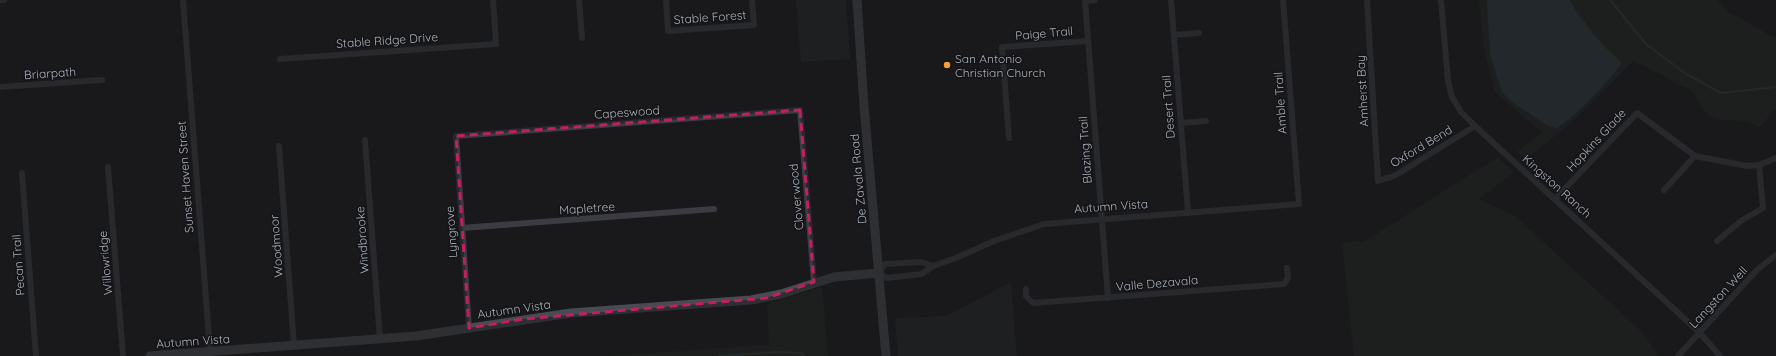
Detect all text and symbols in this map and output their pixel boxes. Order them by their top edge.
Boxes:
street label: Stable Forest [673,7,747,27]
street label: Paige Trail [1015,23,1073,43]
street label: Stable Ridge Drive [336,29,439,51]
place label: San Antonio Christian Church [955,51,1045,80]
street label: Amherst Bay [1353,55,1371,127]
marker: San Antonio Christian Church [942,60,952,70]
street label: Briarpath [23,64,77,82]
street label: Amble Trail [1270,71,1290,135]
street label: Desert Trail [1158,75,1178,139]
street label: Capeswood [594,102,660,122]
street label: Hopkins Glade [1563,105,1629,175]
street label: Blazing Trail [1075,116,1095,184]
street label: Sunset Haven Street [174,121,196,233]
street label: Oxford Bend [1387,122,1455,170]
street label: De Zavala Road [847,133,869,225]
street label: Kingston Ranch [1520,151,1594,221]
street label: Cloverwood [786,163,806,231]
street label: Autumn Vista [1074,196,1148,216]
street label: Mapletree [559,199,616,217]
street label: Lyngrove [442,205,460,258]
street label: Windbrooke [352,206,372,274]
street label: Woodmoor [266,214,286,278]
street label: Willowridge [95,230,115,296]
street label: Pecan Trail [8,234,28,296]
street label: Langston Well [1686,263,1750,331]
street label: Valle Dezavala [1115,272,1199,294]
street label: Autumn Vista [476,296,552,322]
street label: Autumn Vista [156,331,230,351]

